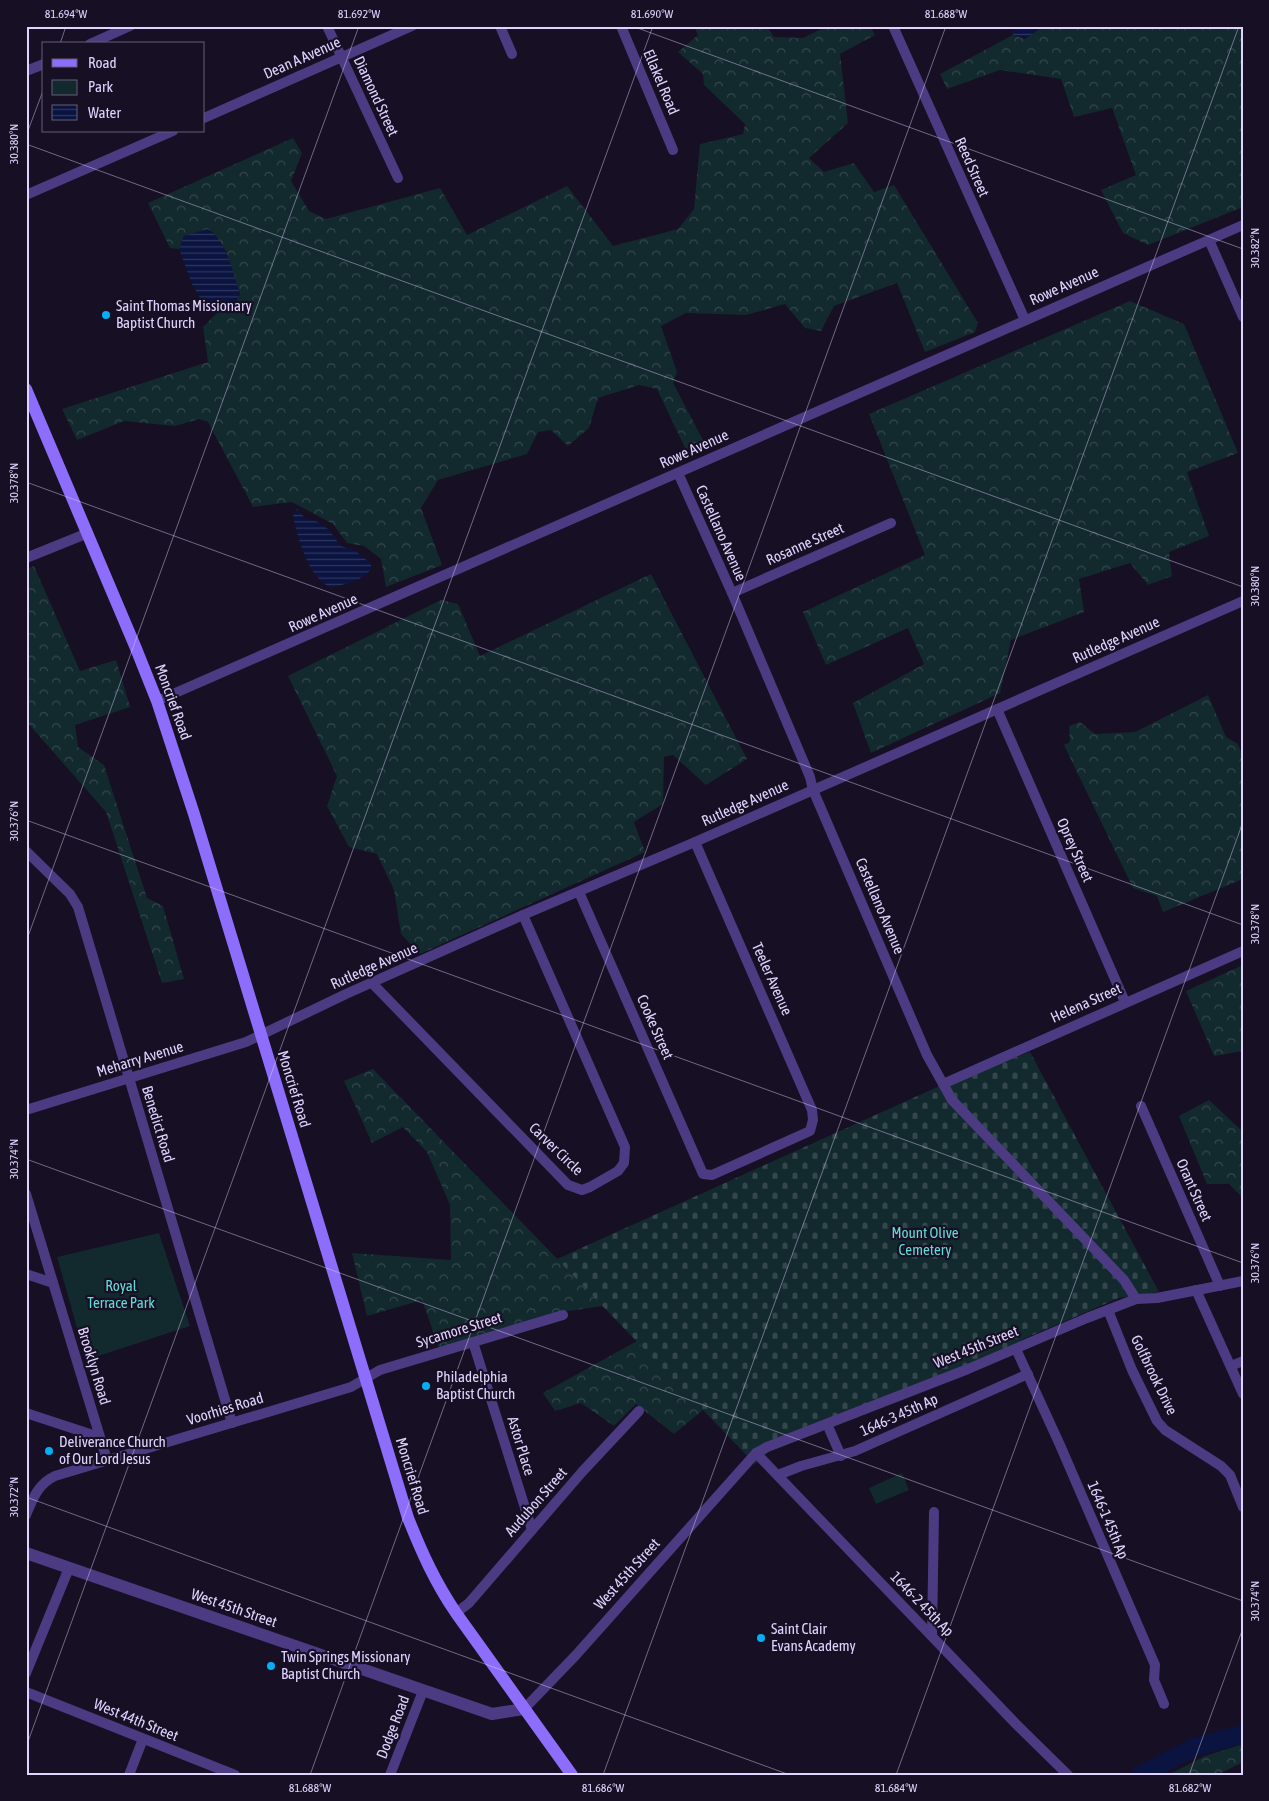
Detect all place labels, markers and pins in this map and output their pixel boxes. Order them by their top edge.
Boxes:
place label: Saint Thomas Missionary Baptist Church [116,297,252,331]
marker: Saint Thomas Missionary Baptist Church [100,309,112,321]
place label: Philadelphia Baptist Church [436,1368,515,1402]
marker: Philadelphia Baptist Church [420,1380,432,1392]
place label: Deliverance Church of Our Lord Jesus [59,1433,166,1467]
marker: Deliverance Church of Our Lord Jesus [43,1445,55,1457]
place label: Saint Clair Evans Academy [771,1620,856,1654]
marker: Saint Clair Evans Academy [755,1632,767,1644]
place label: Twin Springs Missionary Baptist Church [281,1648,411,1682]
marker: Twin Springs Missionary Baptist Church [265,1660,277,1672]

